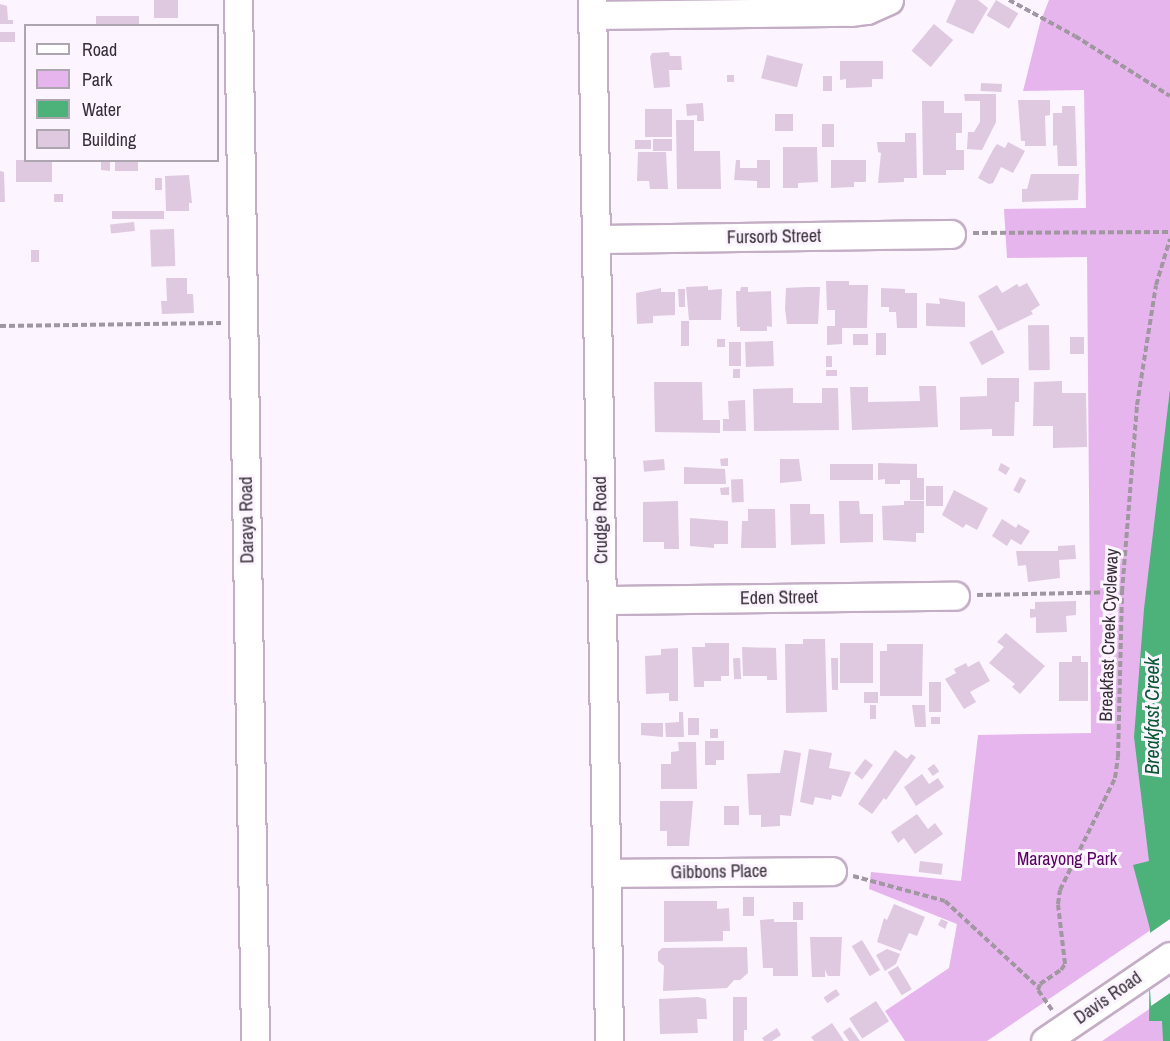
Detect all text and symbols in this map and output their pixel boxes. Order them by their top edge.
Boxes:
legend [24,24,219,162]
text: Road [82,37,117,62]
text: Park [82,67,112,92]
text: Water [82,97,121,122]
text: Building [82,127,136,152]
street label: Fursorb Street [727,225,821,249]
street label: Daraya Road [235,476,259,564]
street label: Crudge Road [589,476,613,564]
street label: Breakfast Creek Cycleway [1095,548,1123,722]
street label: Eden Street [740,587,818,609]
water label: Breakfast Creek [1139,657,1163,775]
park label: Marayong Park [1017,848,1117,870]
street label: Gibbons Place [670,860,768,884]
street label: Davis Road [1070,967,1146,1029]

